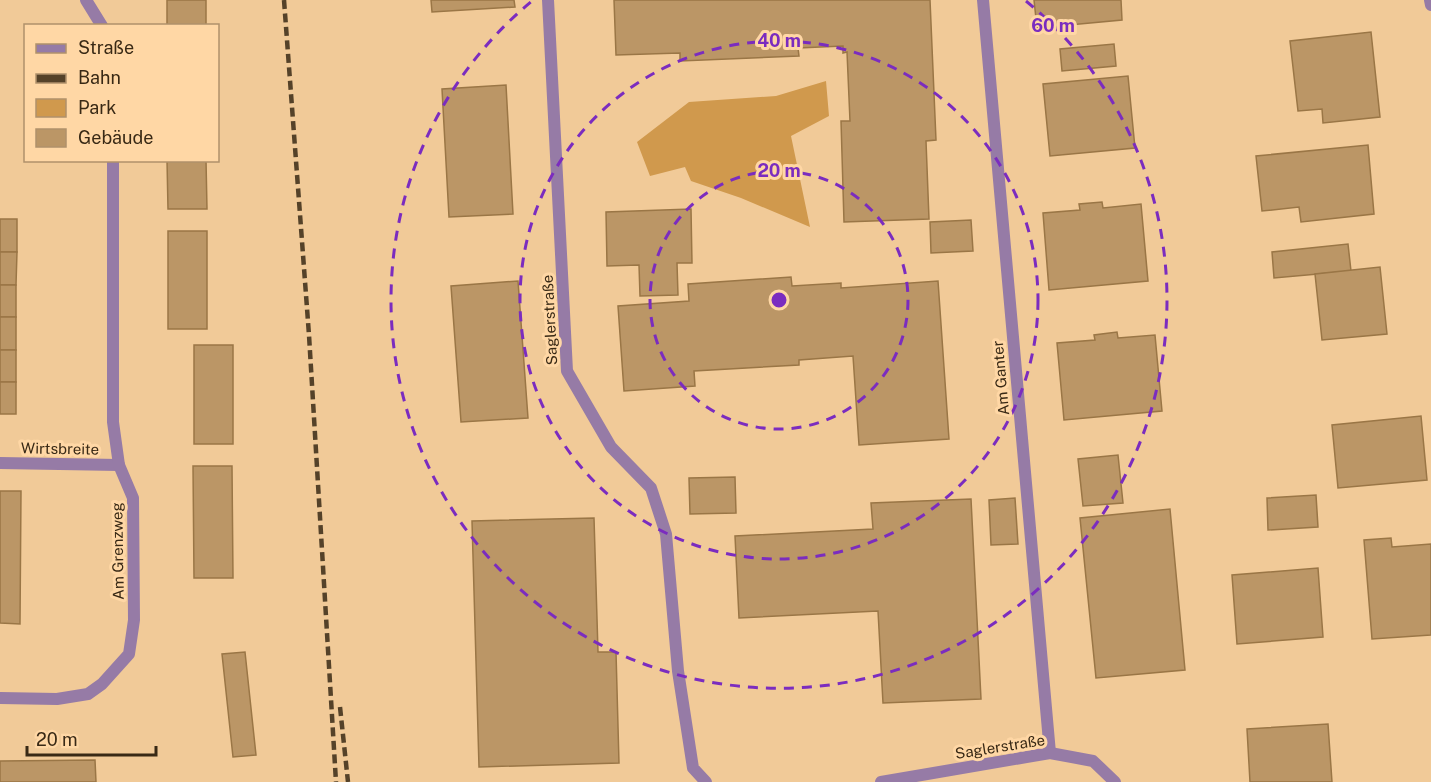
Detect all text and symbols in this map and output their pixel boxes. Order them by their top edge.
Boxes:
text: 60 m [1031,15,1075,36]
legend [24,24,219,162]
text: 40 m [757,30,801,51]
text: Straße [78,37,134,58]
text: Bahn [78,67,121,88]
text: Park [78,97,116,118]
text: Gebäude [78,127,153,148]
text: 20 m [757,160,801,181]
street label: Saglerstraße [539,274,560,366]
centre of rings [769,290,789,310]
street label: Am Ganter [989,340,1012,416]
street label: Wirtsbreite [21,439,99,458]
street label: Am Grenzweg [108,502,127,600]
scale bar [27,719,156,757]
text: 20 m [36,729,78,750]
street label: Saglerstraße [954,731,1046,762]

